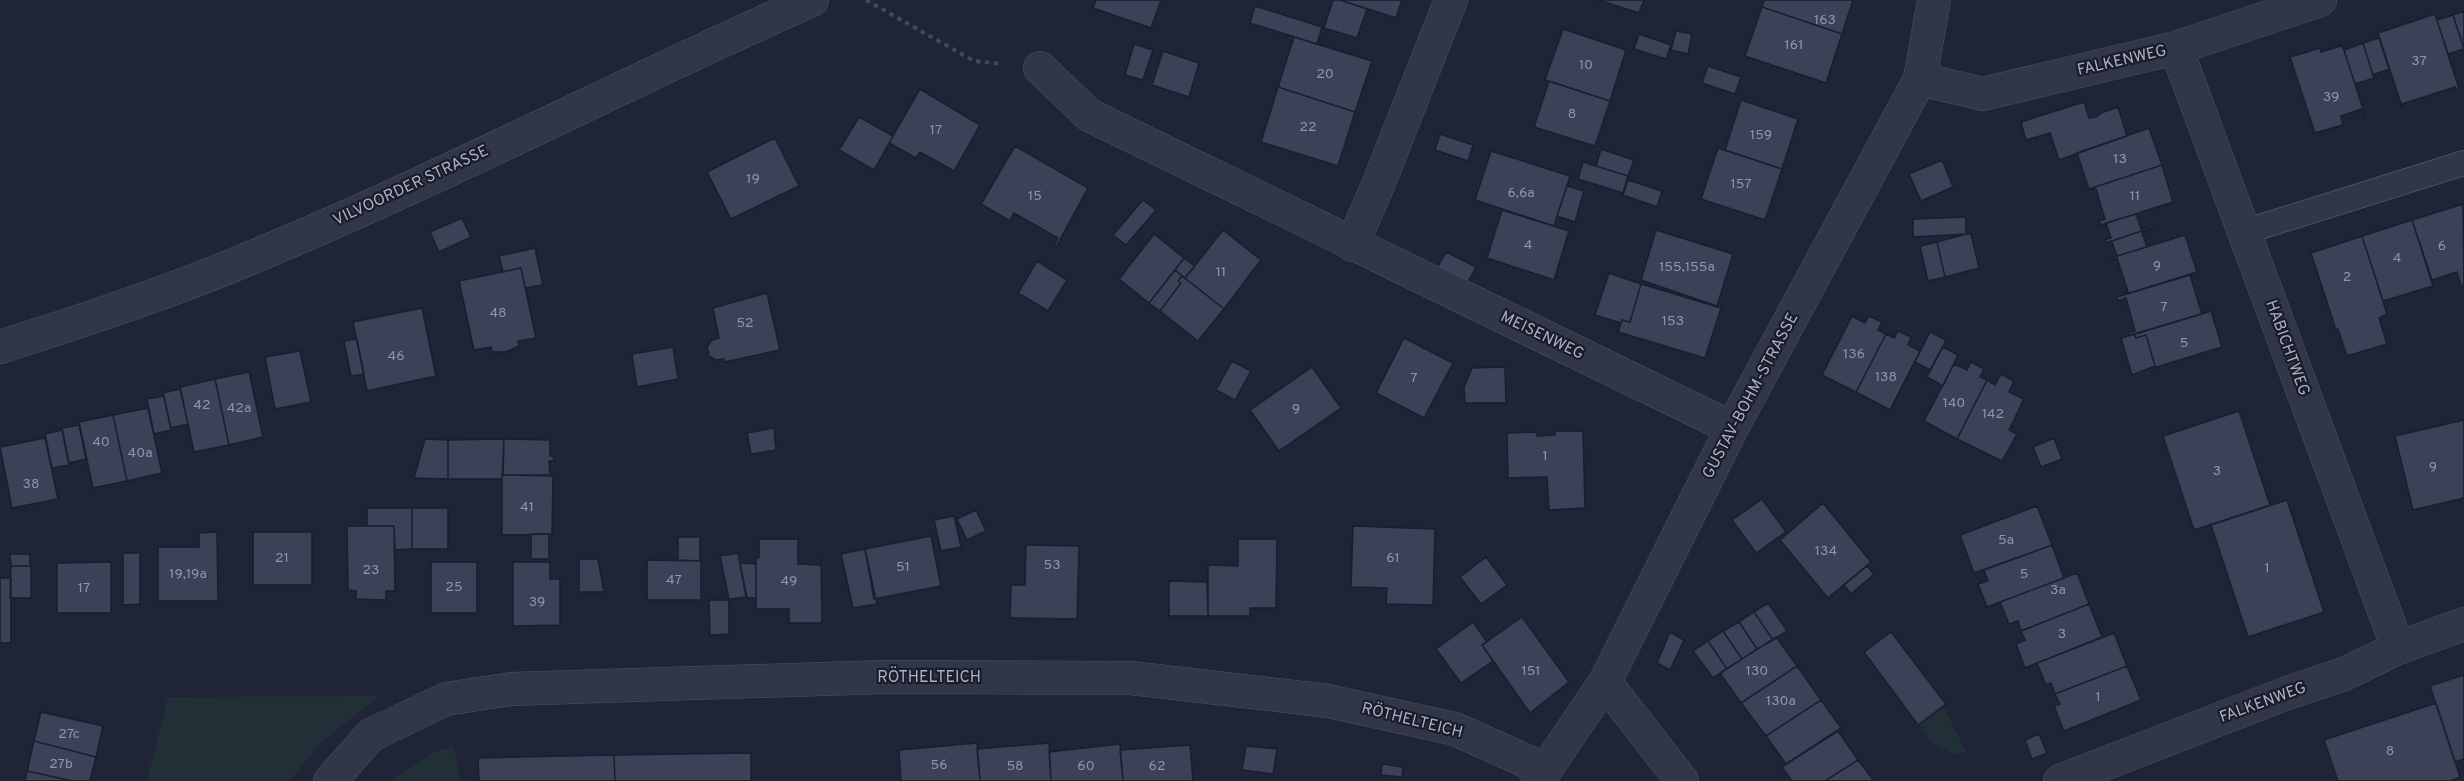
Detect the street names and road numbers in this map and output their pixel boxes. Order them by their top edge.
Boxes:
street label: FALKENWEG [2075,41,2169,81]
street label: VILVOORDER STRASSE [330,141,492,231]
street label: HABICHTWEG [2260,297,2314,399]
street label: MEISENWEG [1497,307,1587,365]
street label: GUSTAV-BOHM-STRASSE [1699,310,1803,482]
street label: RÖTHELTEICH [877,666,981,688]
street label: FALKENWEG [2217,678,2309,728]
street label: RÖTHELTEICH [1359,697,1465,743]

